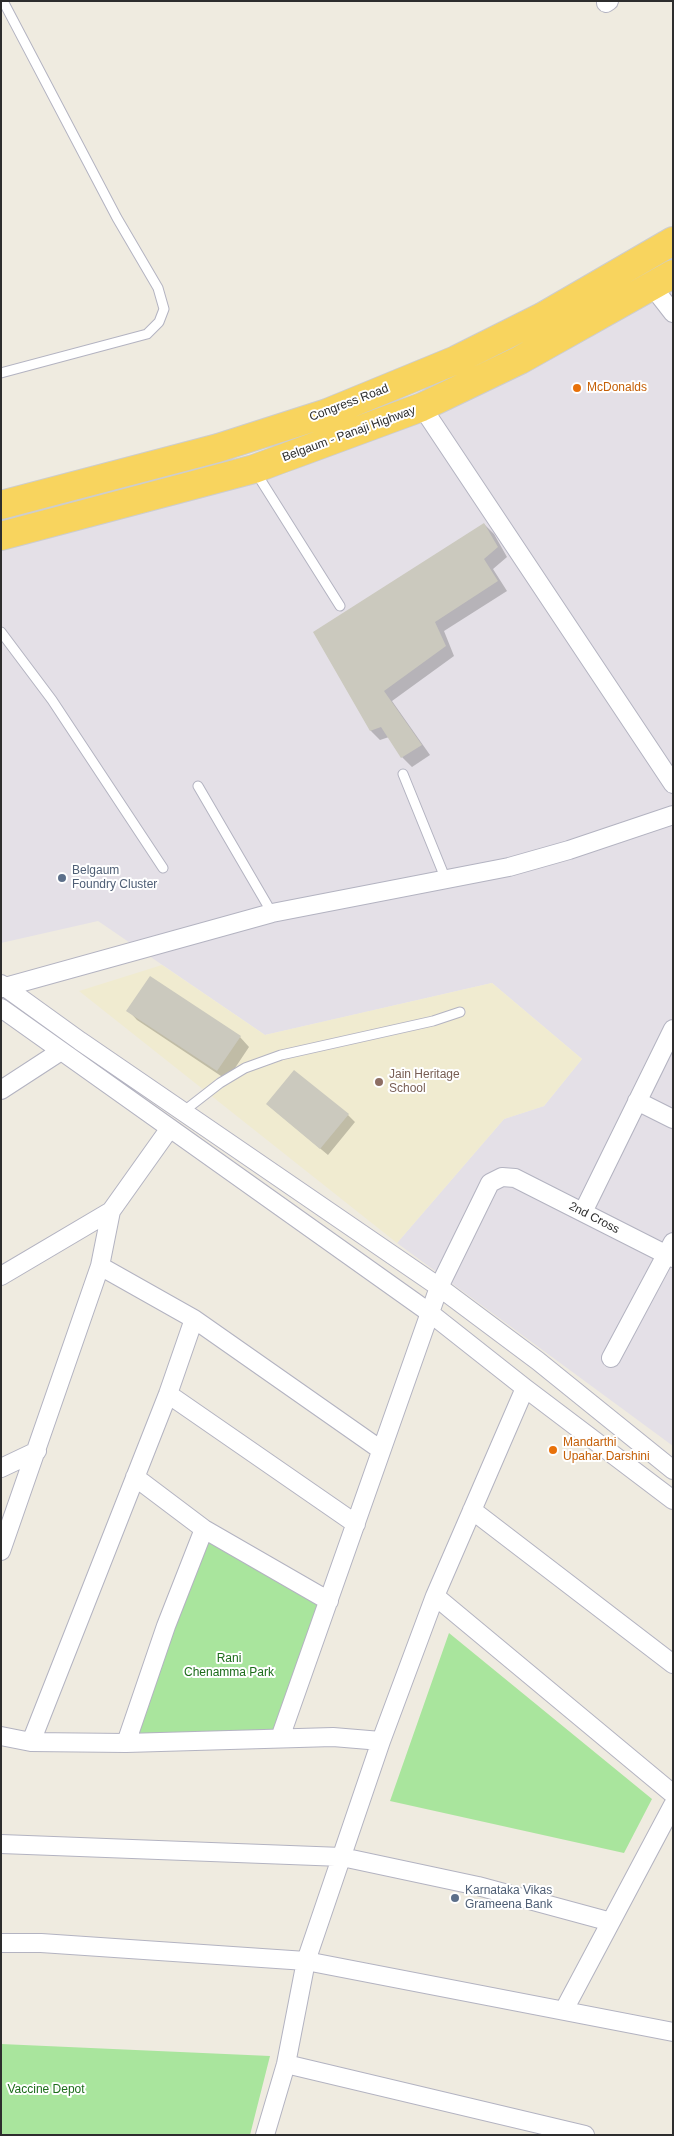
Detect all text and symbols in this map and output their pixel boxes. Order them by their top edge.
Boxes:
street label: Congress Road [307,381,391,425]
place label: McDonalds [587,381,647,395]
marker: McDonalds [571,382,583,394]
street label: Belgaum - Panaji Highway [280,403,418,465]
place label: Belgaum Foundry Cluster [72,864,157,892]
marker: Belgaum Foundry Cluster [56,872,68,884]
place label: Jain Heritage School [389,1068,460,1096]
marker: Jain Heritage School [373,1076,385,1088]
street label: 2nd Cross [566,1199,622,1237]
place label: Mandarthi Upahar Darshini [563,1436,650,1464]
marker: Mandarthi Upahar Darshini [547,1444,559,1456]
park label: Rani Chenamma Park [184,1652,274,1680]
place label: Karnataka Vikas Grameena Bank [465,1884,552,1912]
marker: Karnataka Vikas Grameena Bank [449,1892,461,1904]
park label: Vaccine Depot [7,2083,85,2097]

